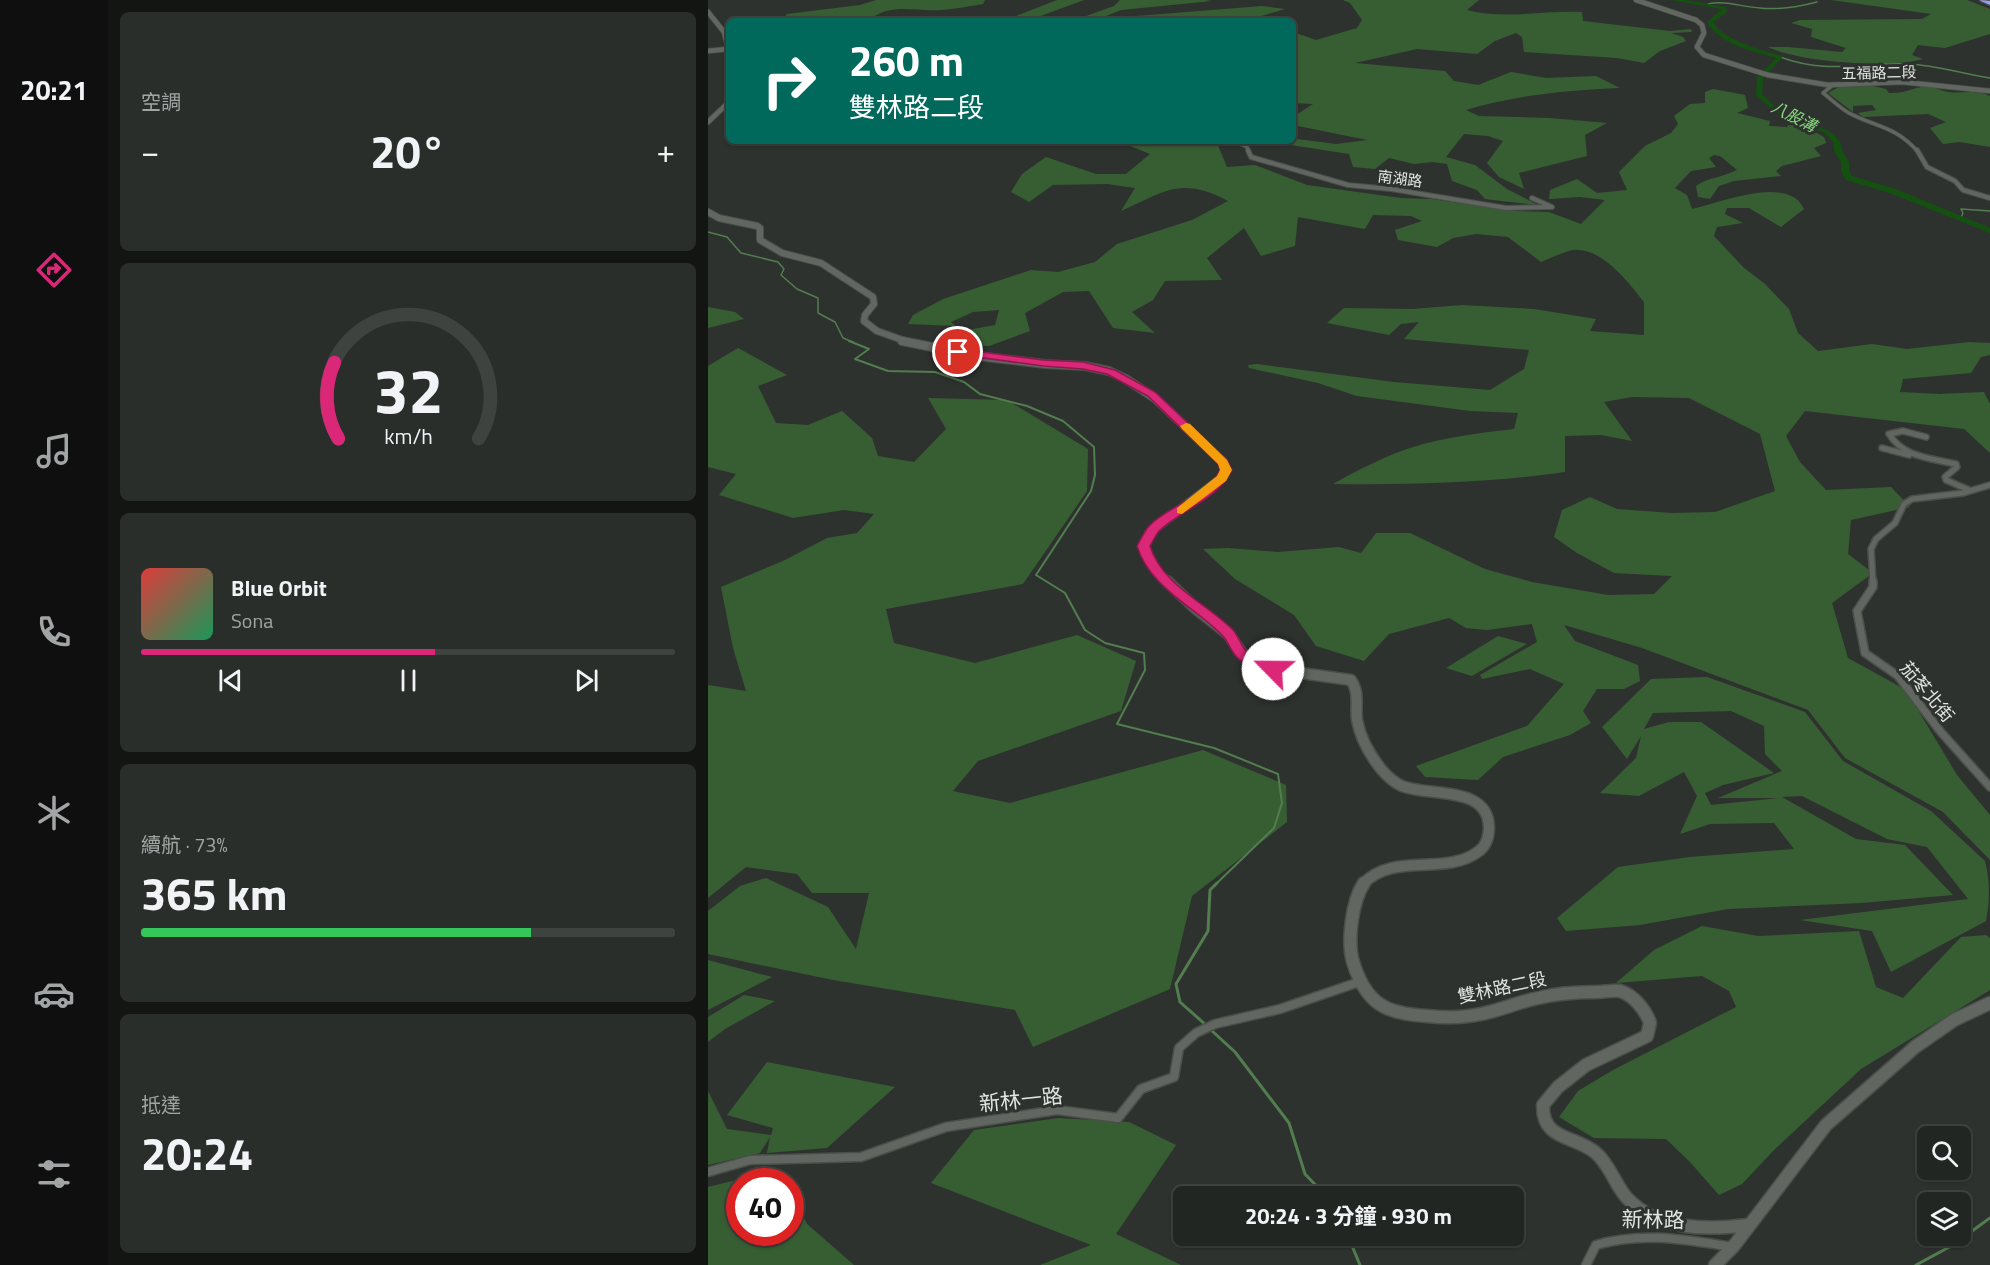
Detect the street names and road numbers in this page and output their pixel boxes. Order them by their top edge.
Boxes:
street label: 五福路二段 [1841,60,1917,85]
street label: 南湖路 [1376,164,1424,193]
street label: 茄苳北街 [1894,655,1961,728]
street label: 雙林路二段 [1455,965,1549,1010]
street label: 新林一路 [977,1079,1064,1119]
street label: 新林路 [1621,1202,1685,1236]

